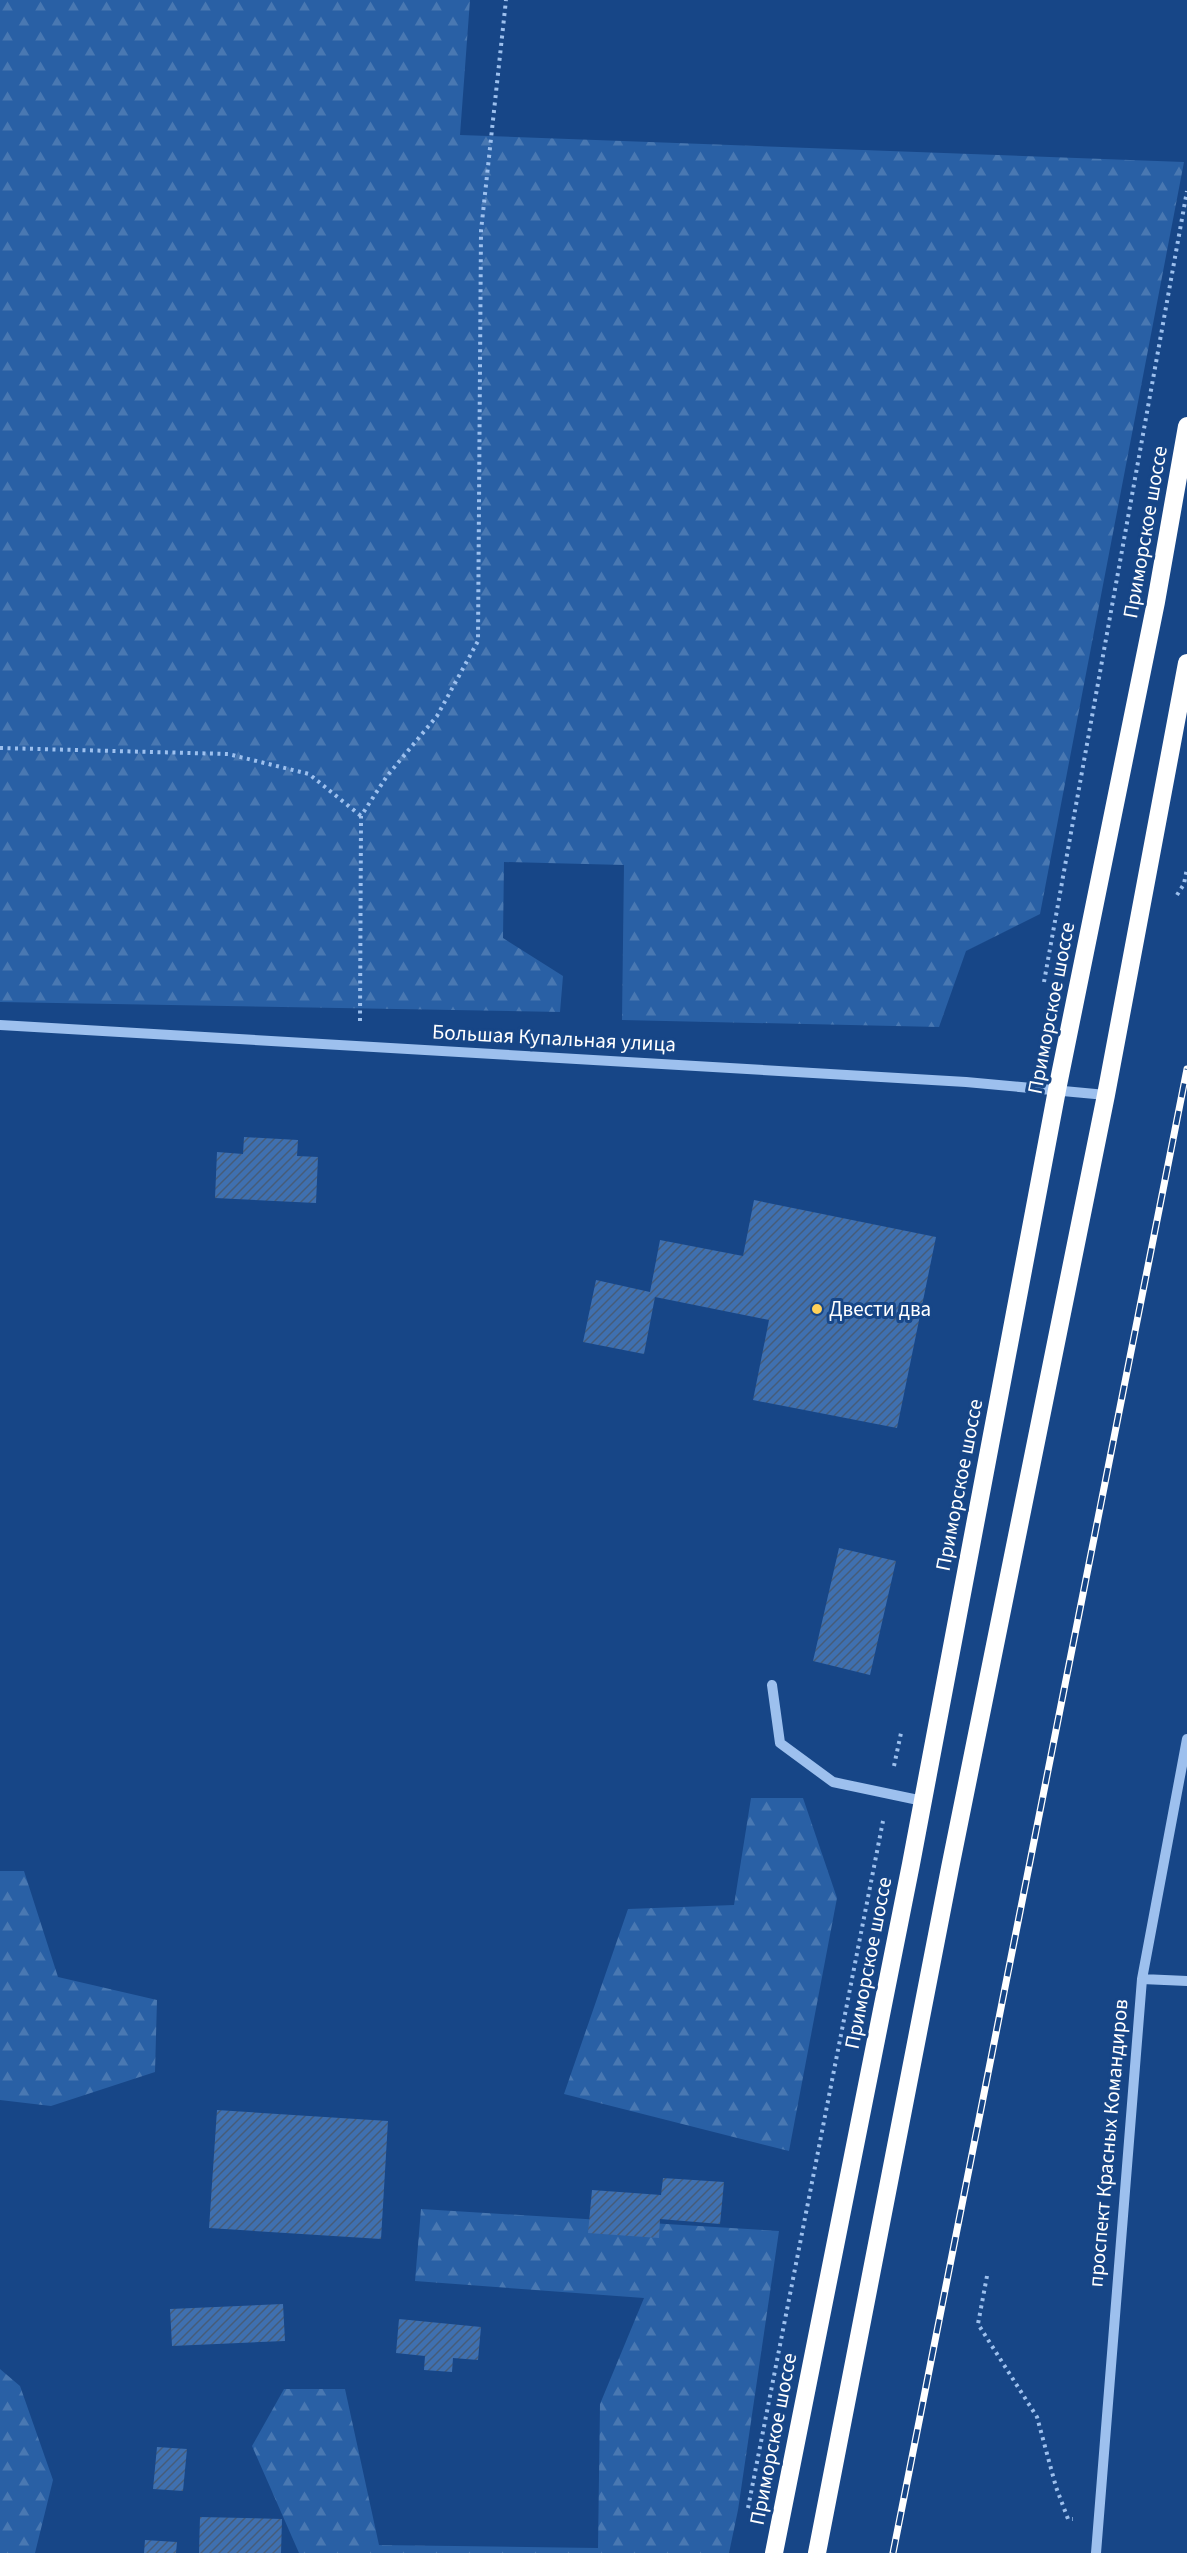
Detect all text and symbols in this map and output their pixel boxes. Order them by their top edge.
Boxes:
street label: Приморское шоссе [1115,443,1175,621]
street label: Приморское шоссе [1020,919,1082,1097]
street label: Большая Купальная улица [431,1017,677,1059]
place label: Двести два [829,1294,931,1324]
marker: Двести два [810,1302,824,1316]
street label: Приморское шоссе [928,1396,990,1574]
street label: Приморское шоссе [837,1874,899,2052]
street label: проспект Красных Командиров [1080,1998,1136,2288]
street label: Приморское шоссе [742,2350,804,2528]

